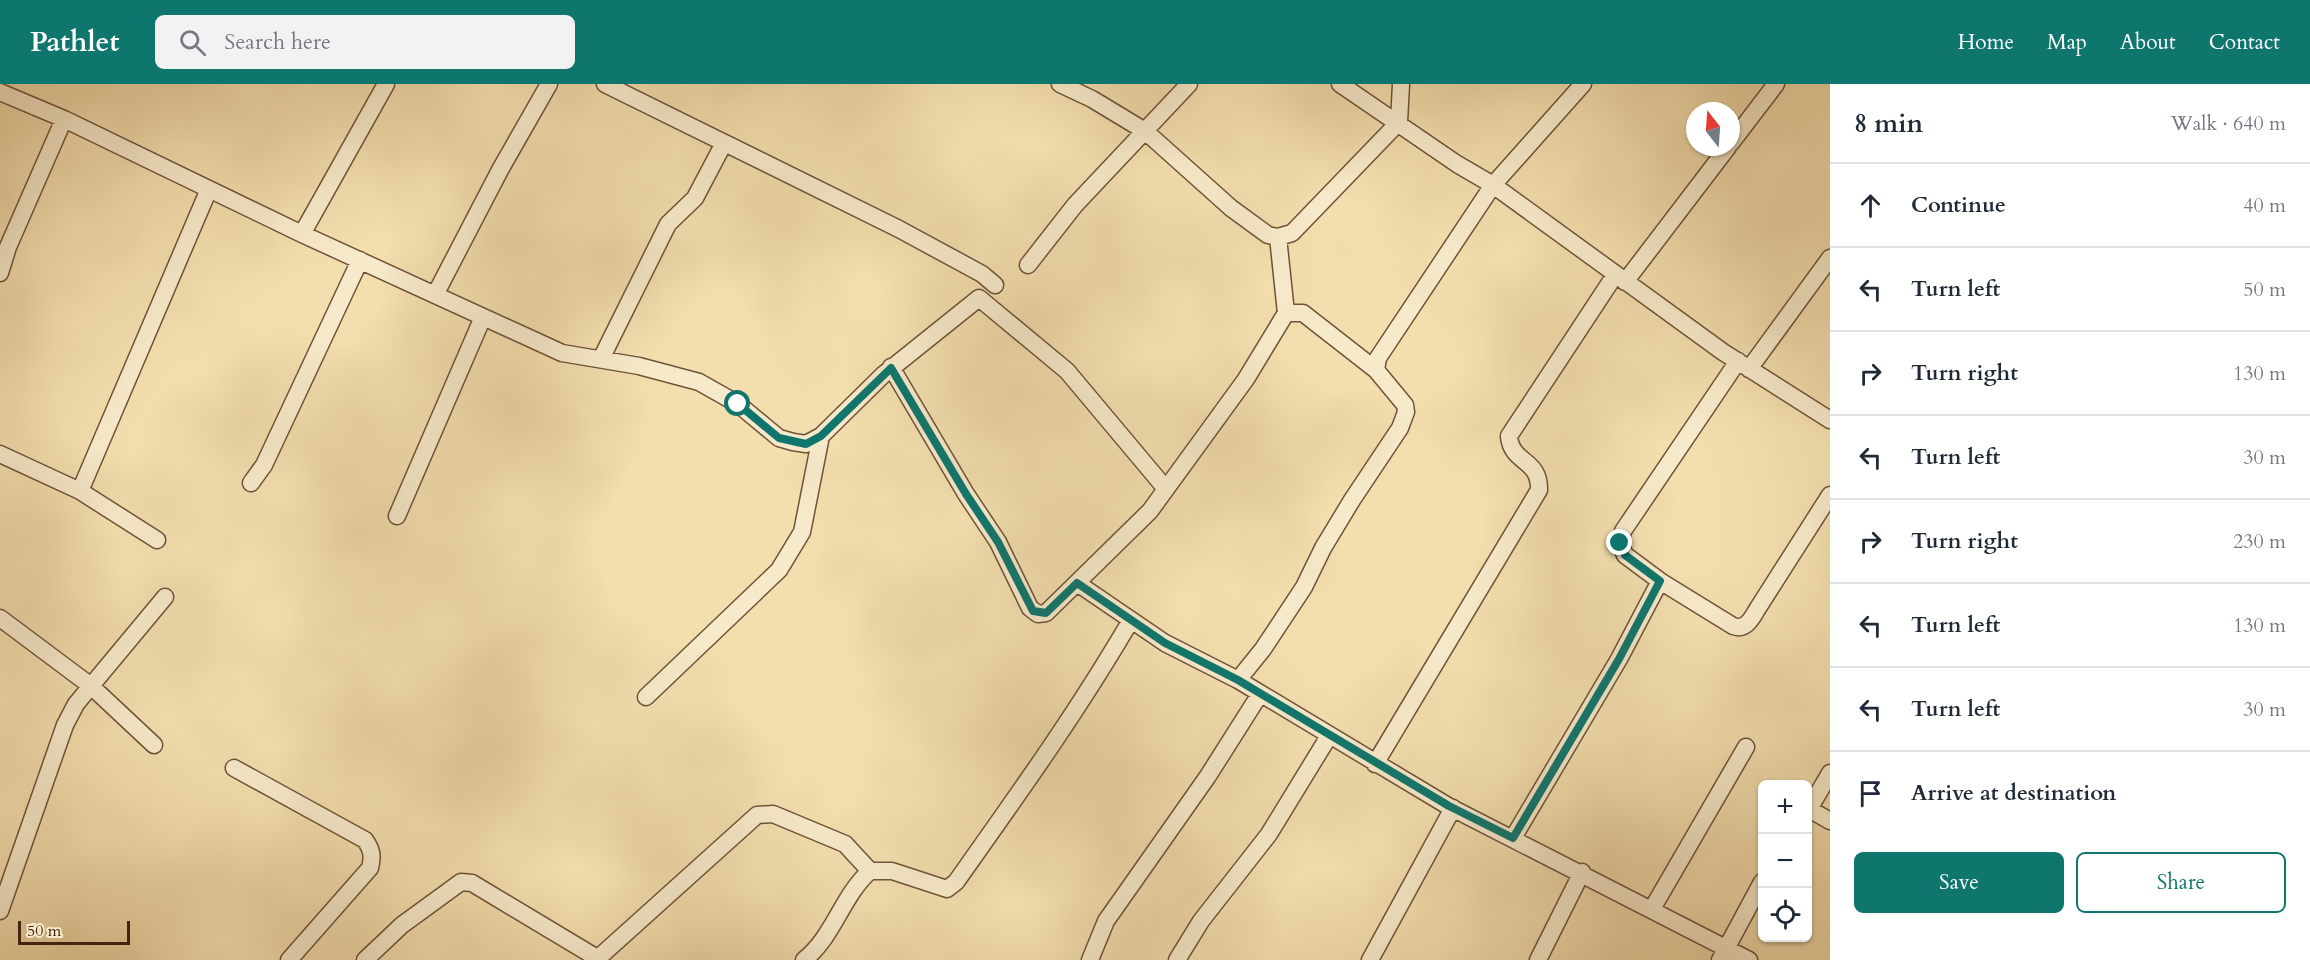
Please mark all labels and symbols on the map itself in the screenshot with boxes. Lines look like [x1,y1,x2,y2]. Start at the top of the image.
north arrow [1686,102,1740,156]
route start [724,390,750,416]
route end [1606,529,1632,555]
scale bar [18,918,130,946]

